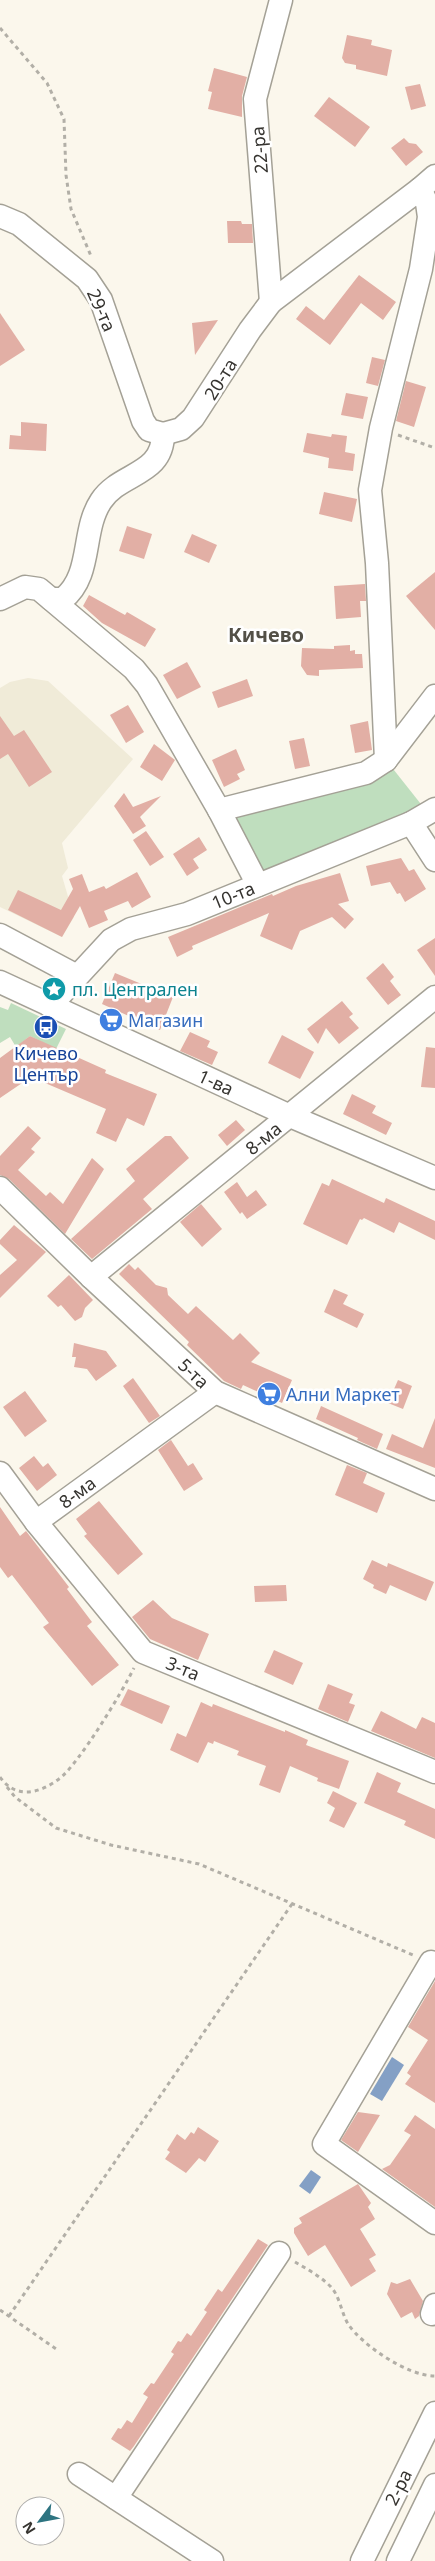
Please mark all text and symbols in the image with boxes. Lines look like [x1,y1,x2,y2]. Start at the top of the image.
street label: 22-ра [245,125,273,175]
street label: 29-та [82,285,122,335]
street label: 20-та [198,354,242,404]
district label: Кичево [228,621,304,648]
street label: 10-та [208,876,258,914]
place icon: пл. Централен [41,976,67,1002]
place label: пл. Централен [72,977,198,1001]
supermarket icon: Магазин [98,1007,124,1033]
place label: Магазин [128,1008,203,1032]
bus stop icon: Кичево Център [33,1014,59,1040]
place label: Кичево Център [14,1041,78,1086]
street label: 1-ва [194,1063,238,1101]
street label: 8-ма [240,1116,286,1160]
street label: 5-та [173,1353,215,1393]
supermarket icon: Ални Маркет [256,1381,282,1407]
place label: Ални Маркет [286,1382,400,1406]
street label: 8-ма [54,1471,100,1513]
street label: 3-та [163,1650,203,1686]
street label: 2-ра [379,2465,417,2509]
north arrow [15,2496,65,2546]
text: N [17,2518,40,2538]

